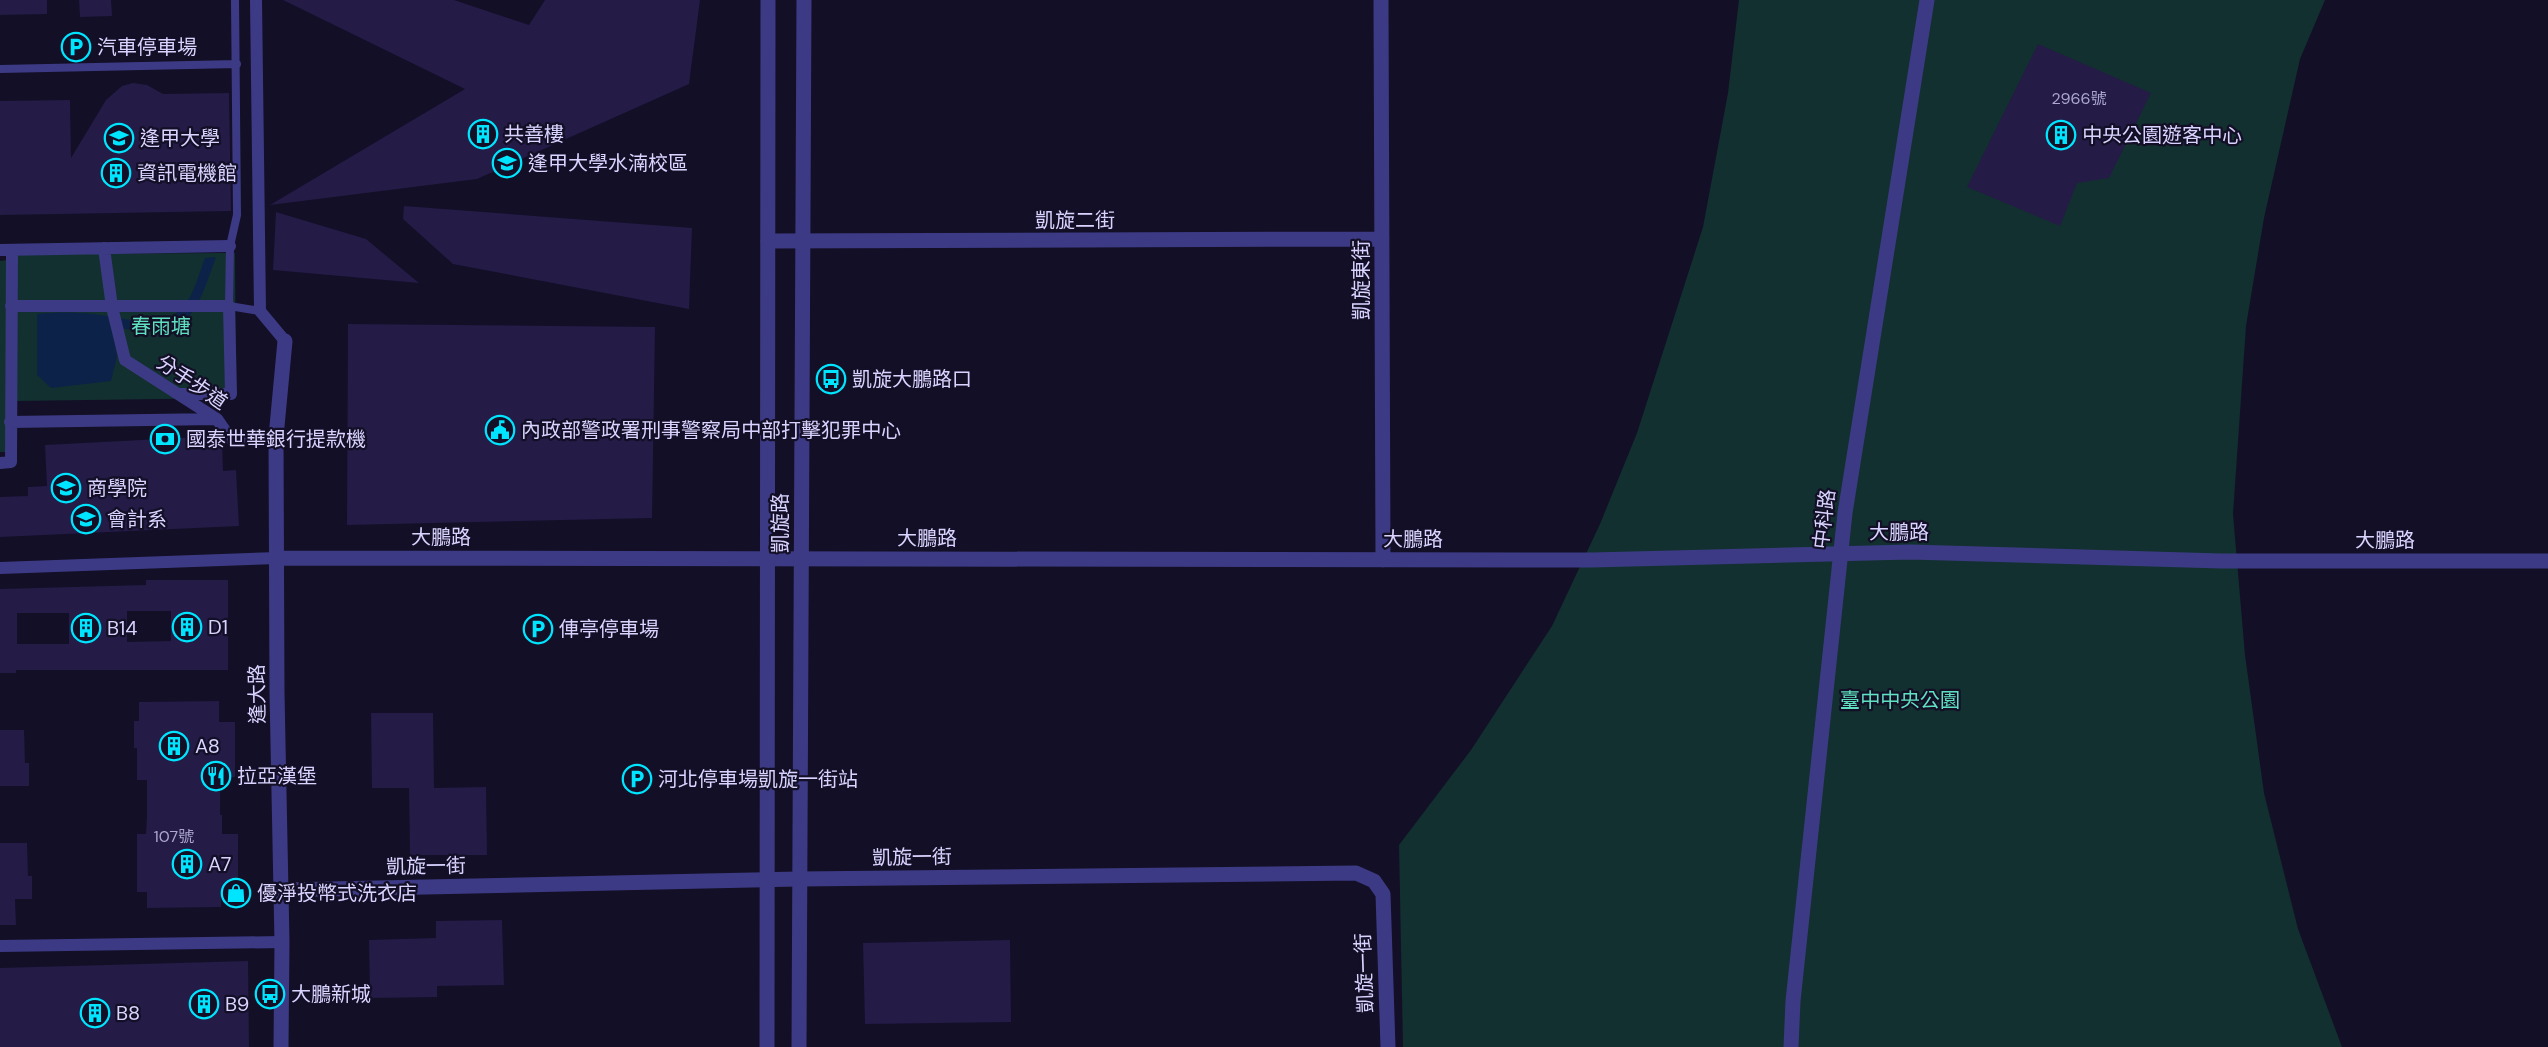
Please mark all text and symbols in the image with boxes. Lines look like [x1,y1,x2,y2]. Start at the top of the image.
parking icon: 汽車停車場 [60,31,92,63]
place label: 汽車停車場 [97,34,197,60]
house number: 2966號 [2051,88,2107,109]
building icon: 共善樓 [467,118,499,150]
building icon: 中央公園遊客中心 [2045,119,2077,151]
place label: 共善樓 [504,121,564,147]
school or university icon: 逢甲大學 [103,122,135,154]
place label: 中央公園遊客中心 [2082,122,2242,148]
place label: 逢甲大學 [140,125,220,151]
school or university icon: 逢甲大學水湳校區 [491,147,523,179]
place label: 逢甲大學水湳校區 [528,150,688,176]
building icon: 資訊電機館 [100,157,132,189]
place label: 資訊電機館 [137,160,237,186]
street label: 凱旋二街 [1035,207,1115,233]
street label: 凱旋東街 [1348,240,1374,320]
park label: 春雨塘 [131,313,191,339]
street label: 分手步道 [152,349,232,415]
bus stop icon: 凱旋大鵬路口 [815,363,847,395]
place label: 凱旋大鵬路口 [852,366,972,392]
public building icon: 內政部警政署刑事警察局中部打擊犯罪中心 [484,414,516,446]
place label: 內政部警政署刑事警察局中部打擊犯罪中心 [521,417,901,443]
bank icon: 國泰世華銀行提款機 [149,423,181,455]
place label: 國泰世華銀行提款機 [186,426,366,452]
school or university icon: 商學院 [50,472,82,504]
place label: 商學院 [87,475,147,501]
street label: 中科路 [1807,488,1841,550]
street label: 凱旋路 [767,493,793,553]
school or university icon: 會計系 [70,503,102,535]
place label: 會計系 [107,506,167,532]
street label: 大鵬路 [1869,519,1929,545]
street label: 大鵬路 [411,524,471,550]
street label: 大鵬路 [897,525,957,551]
street label: 大鵬路 [1383,526,1443,552]
street label: 大鵬路 [2355,527,2415,553]
building icon: D1 [171,611,203,643]
building icon: B14 [70,612,102,644]
parking icon: 俥亭停車場 [522,613,554,645]
place label: D1 [208,614,228,640]
place label: B14 [107,615,137,641]
place label: 俥亭停車場 [559,616,659,642]
street label: 逢大路 [243,664,271,724]
park label: 臺中中央公園 [1840,687,1960,713]
building icon: A8 [158,730,190,762]
place label: A8 [195,733,220,759]
restaurant icon: 拉亞漢堡 [200,760,232,792]
place label: 拉亞漢堡 [237,763,317,789]
parking icon: 河北停車場凱旋一街站 [621,763,653,795]
place label: 河北停車場凱旋一街站 [658,766,858,792]
house number: 107號 [154,826,194,847]
street label: 凱旋一街 [872,843,952,871]
building icon: A7 [171,848,203,880]
place label: A7 [208,851,231,877]
street label: 凱旋一街 [386,852,466,880]
shop icon: 優淨投幣式洗衣店 [220,877,252,909]
place label: 優淨投幣式洗衣店 [257,880,417,906]
street label: 凱旋一街 [1350,933,1378,1013]
bus stop icon: 大鵬新城 [254,978,286,1010]
place label: 大鵬新城 [291,981,371,1007]
building icon: B9 [188,988,220,1020]
place label: B9 [225,991,249,1017]
building icon: B8 [79,997,111,1029]
place label: B8 [116,1000,140,1026]

